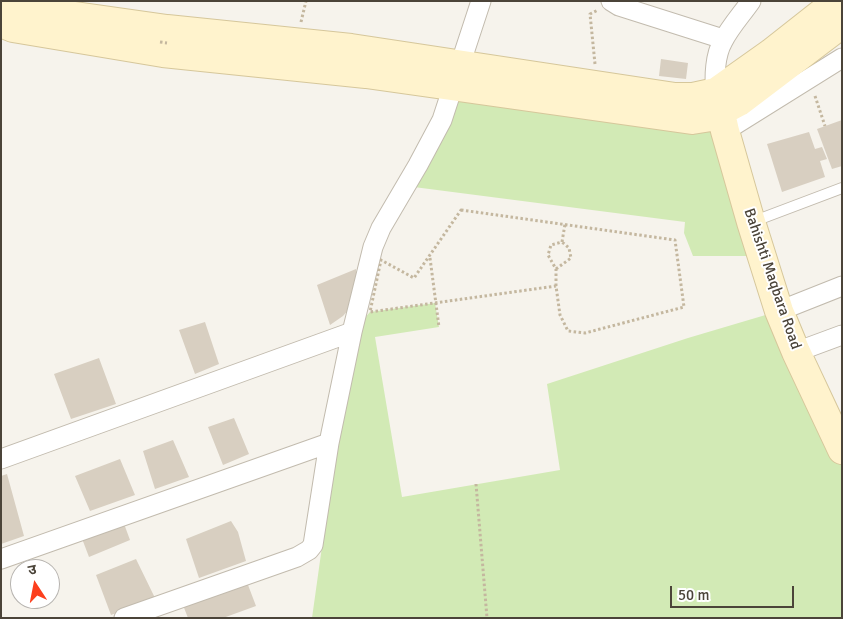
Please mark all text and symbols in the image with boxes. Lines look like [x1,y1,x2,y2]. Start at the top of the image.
street label: Bahishti Maqbara Road [739,206,805,352]
north arrow [10,559,60,609]
text: उ [27,561,38,579]
scale bar [673,576,797,608]
text: 50 m [678,586,709,604]

